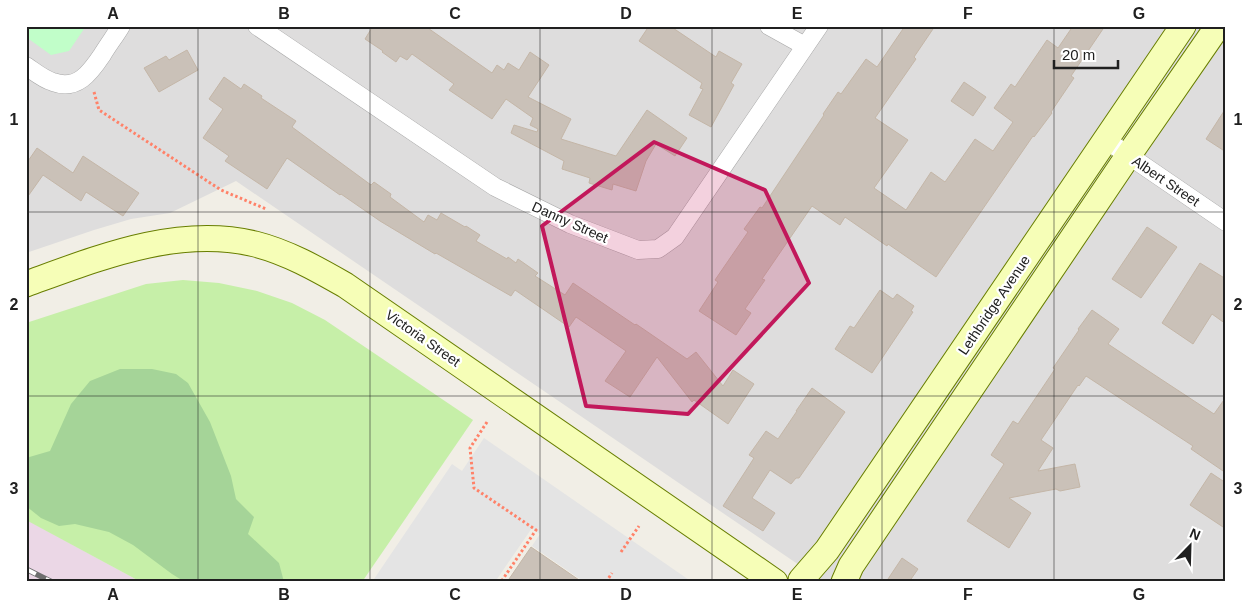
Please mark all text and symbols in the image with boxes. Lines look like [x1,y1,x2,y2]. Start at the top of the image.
text: A [107,5,119,22]
text: B [278,5,290,22]
text: C [449,5,461,22]
text: D [620,5,632,22]
text: E [792,5,803,22]
text: F [963,5,973,22]
text: G [1133,5,1145,22]
scale bar [1054,38,1118,70]
text: 20 m [1062,46,1095,63]
text: 1 [10,111,19,128]
text: 1 [1234,111,1243,128]
street label: Albert Street [1129,153,1203,209]
street label: Danny Street [529,198,611,246]
street label: Lethbridge Avenue [955,252,1033,358]
text: 2 [10,296,19,313]
text: 2 [1234,296,1243,313]
street label: Victoria Street [383,306,464,370]
text: 3 [10,480,19,497]
text: 3 [1234,480,1243,497]
north arrow [1164,520,1214,570]
text: N [1187,525,1203,543]
text: A [107,586,119,603]
text: B [278,586,290,603]
text: C [449,586,461,603]
text: D [620,586,632,603]
text: E [792,586,803,603]
text: F [963,586,973,603]
text: G [1133,586,1145,603]

